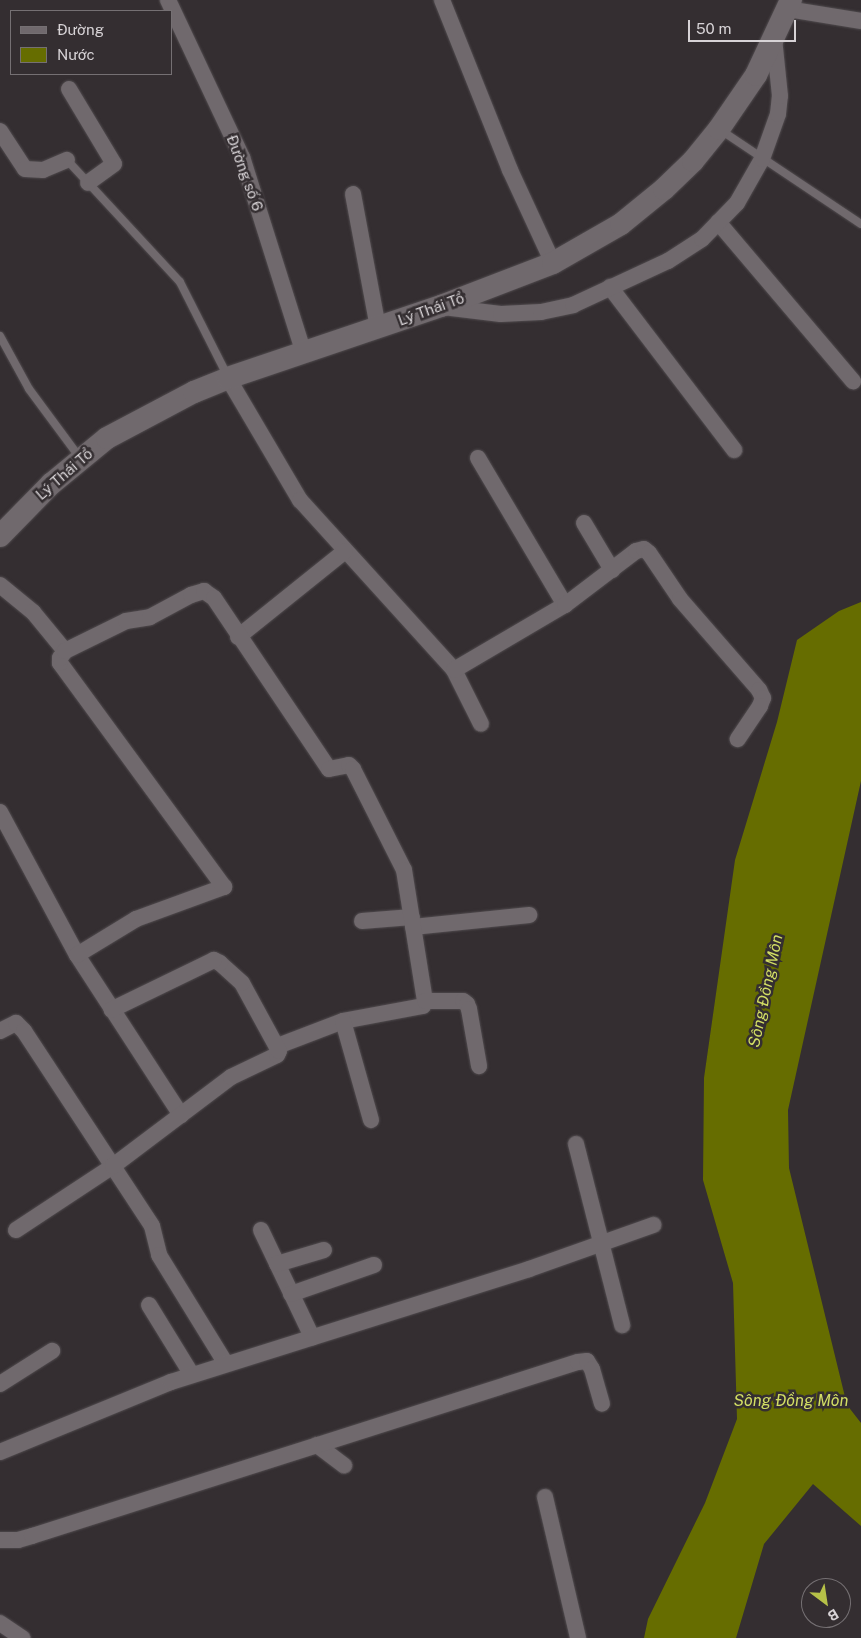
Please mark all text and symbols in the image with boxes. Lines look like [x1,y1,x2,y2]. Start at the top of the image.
legend [10,10,172,75]
scale bar [691,10,798,42]
text: 50 m [696,20,731,37]
text: Đường [57,21,104,38]
text: Nước [57,46,95,63]
street label: Đường số 6 [223,132,267,214]
street label: Lý Thái Tổ [395,289,467,329]
street label: Lý Thái Tổ [32,444,96,504]
water label: Sông Đồng Môn [745,933,787,1049]
water label: Sông Đồng Môn [734,1391,848,1411]
north arrow [801,1578,851,1628]
text: B [825,1606,841,1624]

